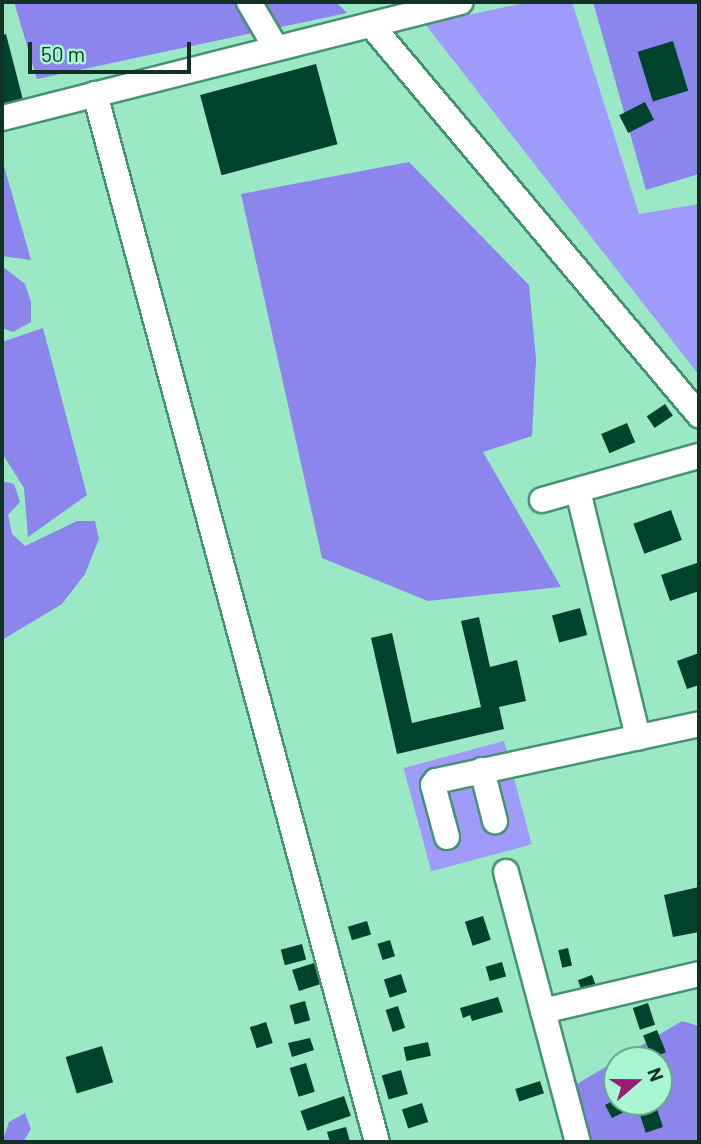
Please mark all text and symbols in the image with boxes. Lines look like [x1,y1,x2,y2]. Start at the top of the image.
scale bar [32,28,194,72]
text: 50 m [41,41,85,66]
north arrow [603,1046,673,1116]
text: N [643,1064,669,1084]

